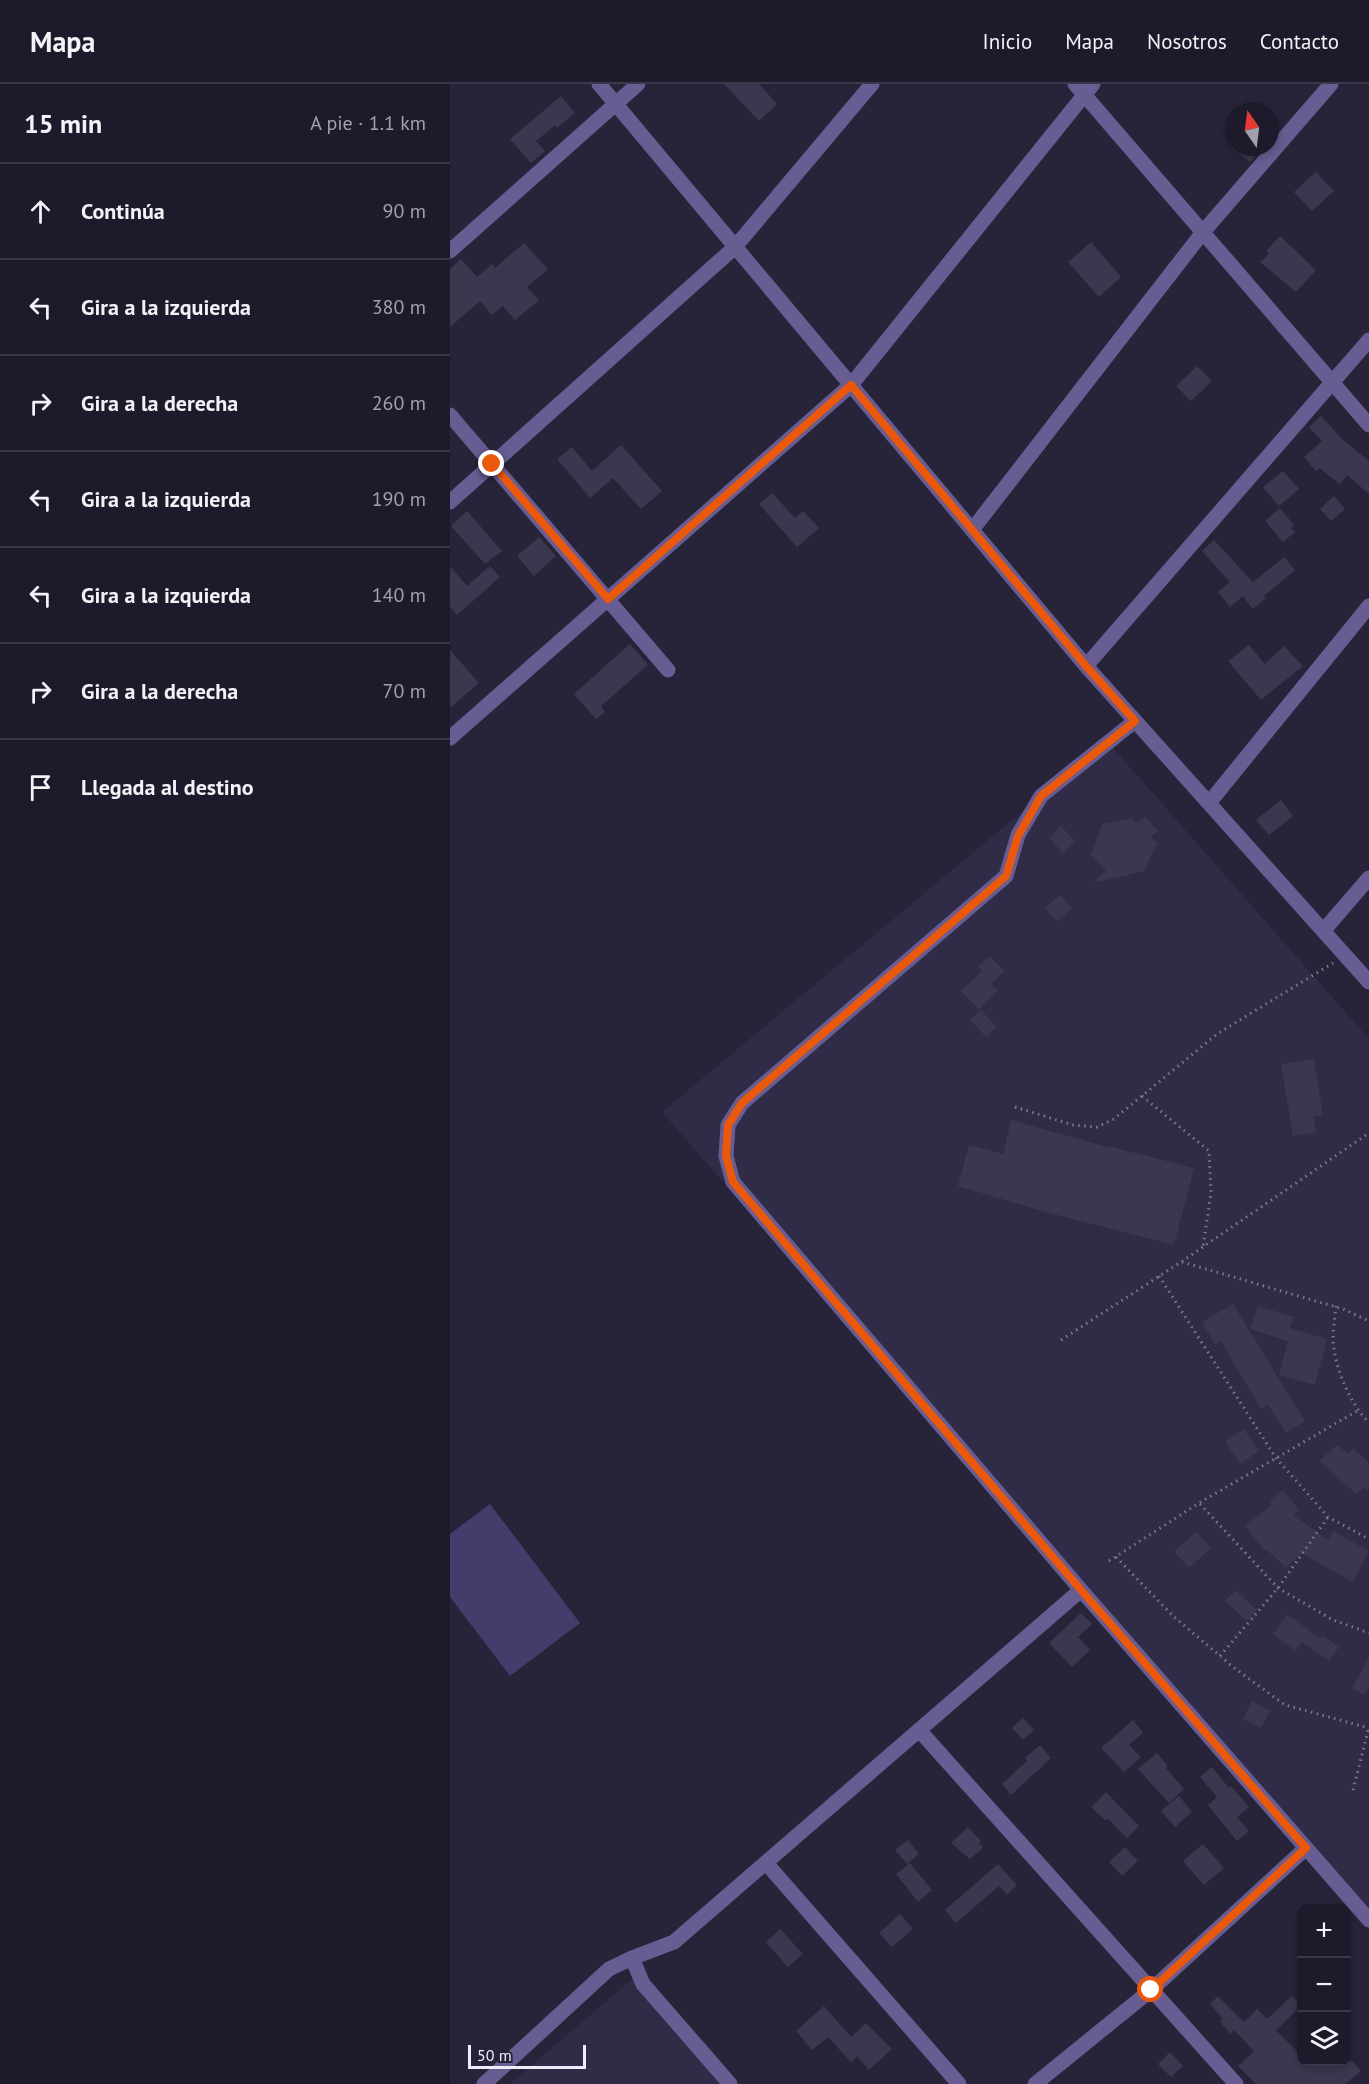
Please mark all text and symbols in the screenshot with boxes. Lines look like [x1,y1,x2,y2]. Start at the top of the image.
text: Mapa [30,23,95,60]
text: Inicio [983,28,1032,55]
text: Mapa [1065,28,1114,55]
text: Nosotros [1147,28,1227,55]
text: Contacto [1260,28,1339,55]
north arrow [1225,102,1279,156]
text: 15 min [24,107,102,140]
text: A pie · 1.1 km [310,110,426,136]
icon: ahead [24,195,57,228]
text: Continúa [81,197,165,225]
text: 90 m [383,198,426,224]
icon: left [24,291,57,324]
text: Gira a la izquierda [81,293,251,321]
text: 380 m [372,294,426,320]
icon: right [24,387,57,420]
text: Gira a la derecha [81,389,238,417]
text: 260 m [372,390,426,416]
route end [478,450,504,476]
icon: left [24,483,57,516]
text: Gira a la izquierda [81,485,251,513]
text: 190 m [372,486,426,512]
icon: left [24,579,57,612]
text: Gira a la izquierda [81,581,251,609]
text: 140 m [372,582,426,608]
icon: right [24,675,57,708]
text: Gira a la derecha [81,677,238,705]
text: 70 m [383,678,426,704]
icon: arrive [24,771,57,804]
text: Llegada al destino [81,773,254,801]
map controls [1297,1904,1351,2066]
button: + [1297,1904,1351,1958]
button: − [1297,1958,1351,2012]
route start [1137,1976,1163,2002]
button: layers [1297,2012,1351,2066]
scale bar [468,2042,586,2070]
text: 50 m [477,2045,512,2065]

